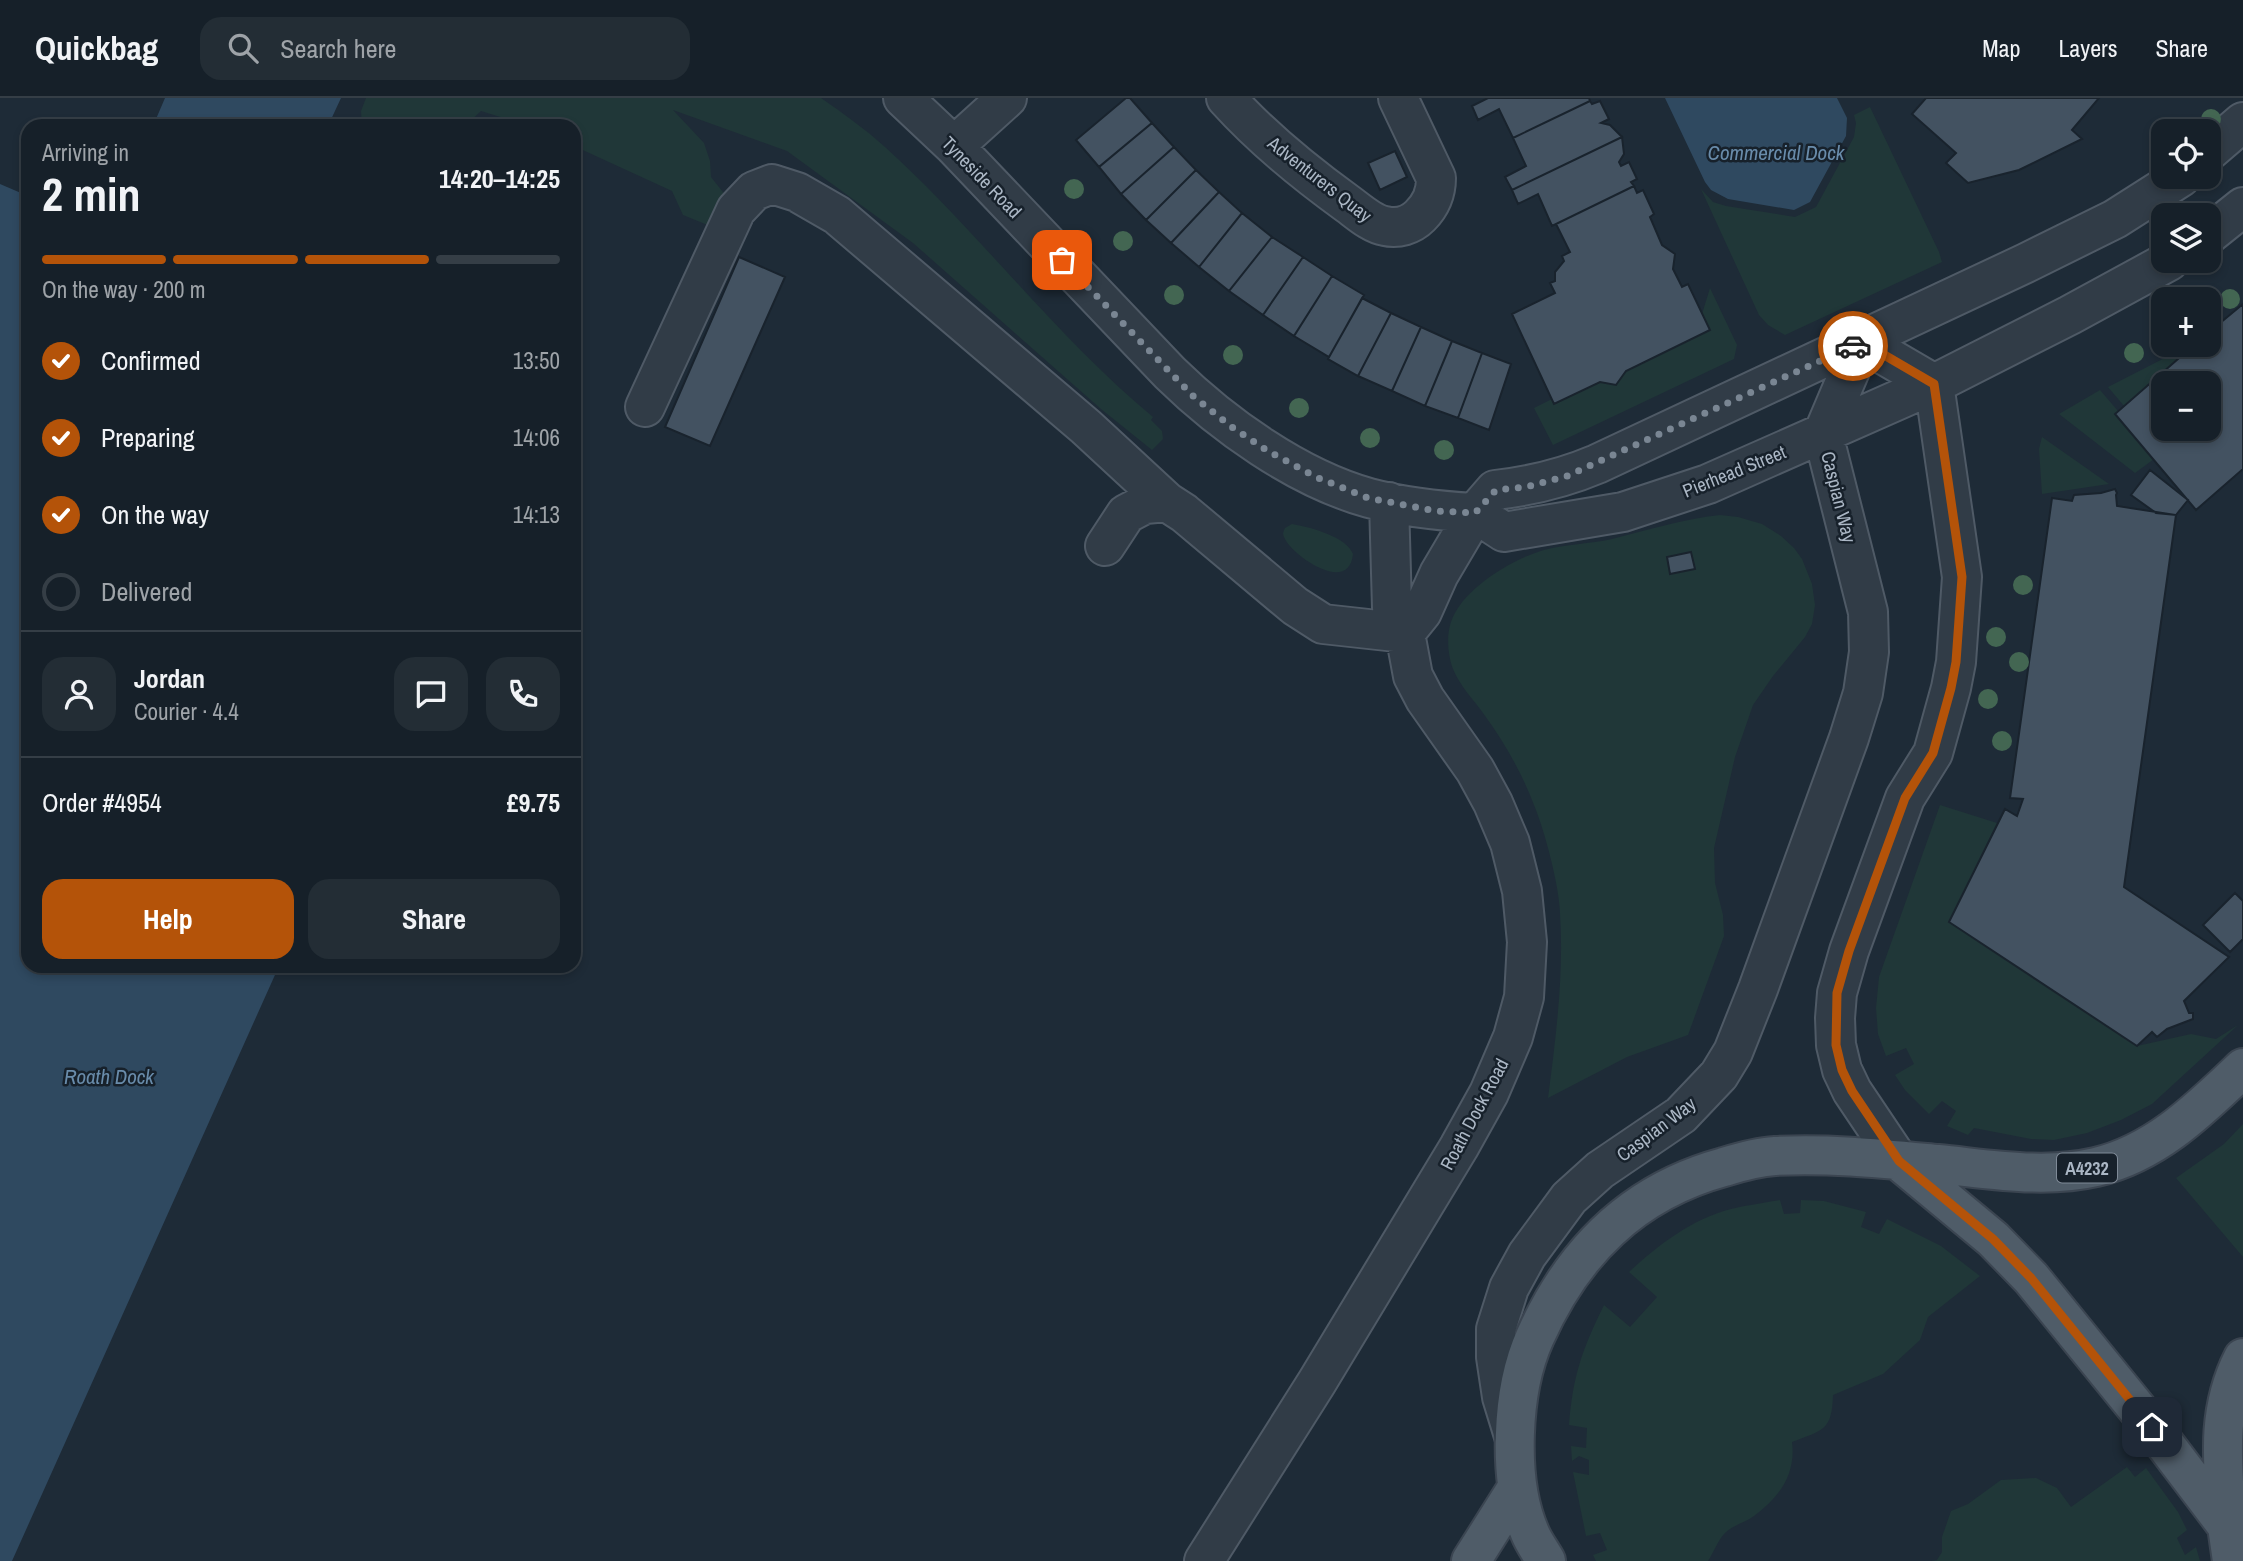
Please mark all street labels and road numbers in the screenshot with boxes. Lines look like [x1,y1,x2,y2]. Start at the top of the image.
street label: Adventurers Quay [1262,129,1378,228]
street label: Tyneside Road [936,130,1028,224]
street label: Pierhead Street [1679,438,1790,503]
street label: Caspian Way [1815,449,1863,545]
street label: Roath Dock Road [1434,1054,1514,1174]
street label: Caspian Way [1611,1091,1701,1167]
road number: A4232 [2057,1154,2117,1182]

